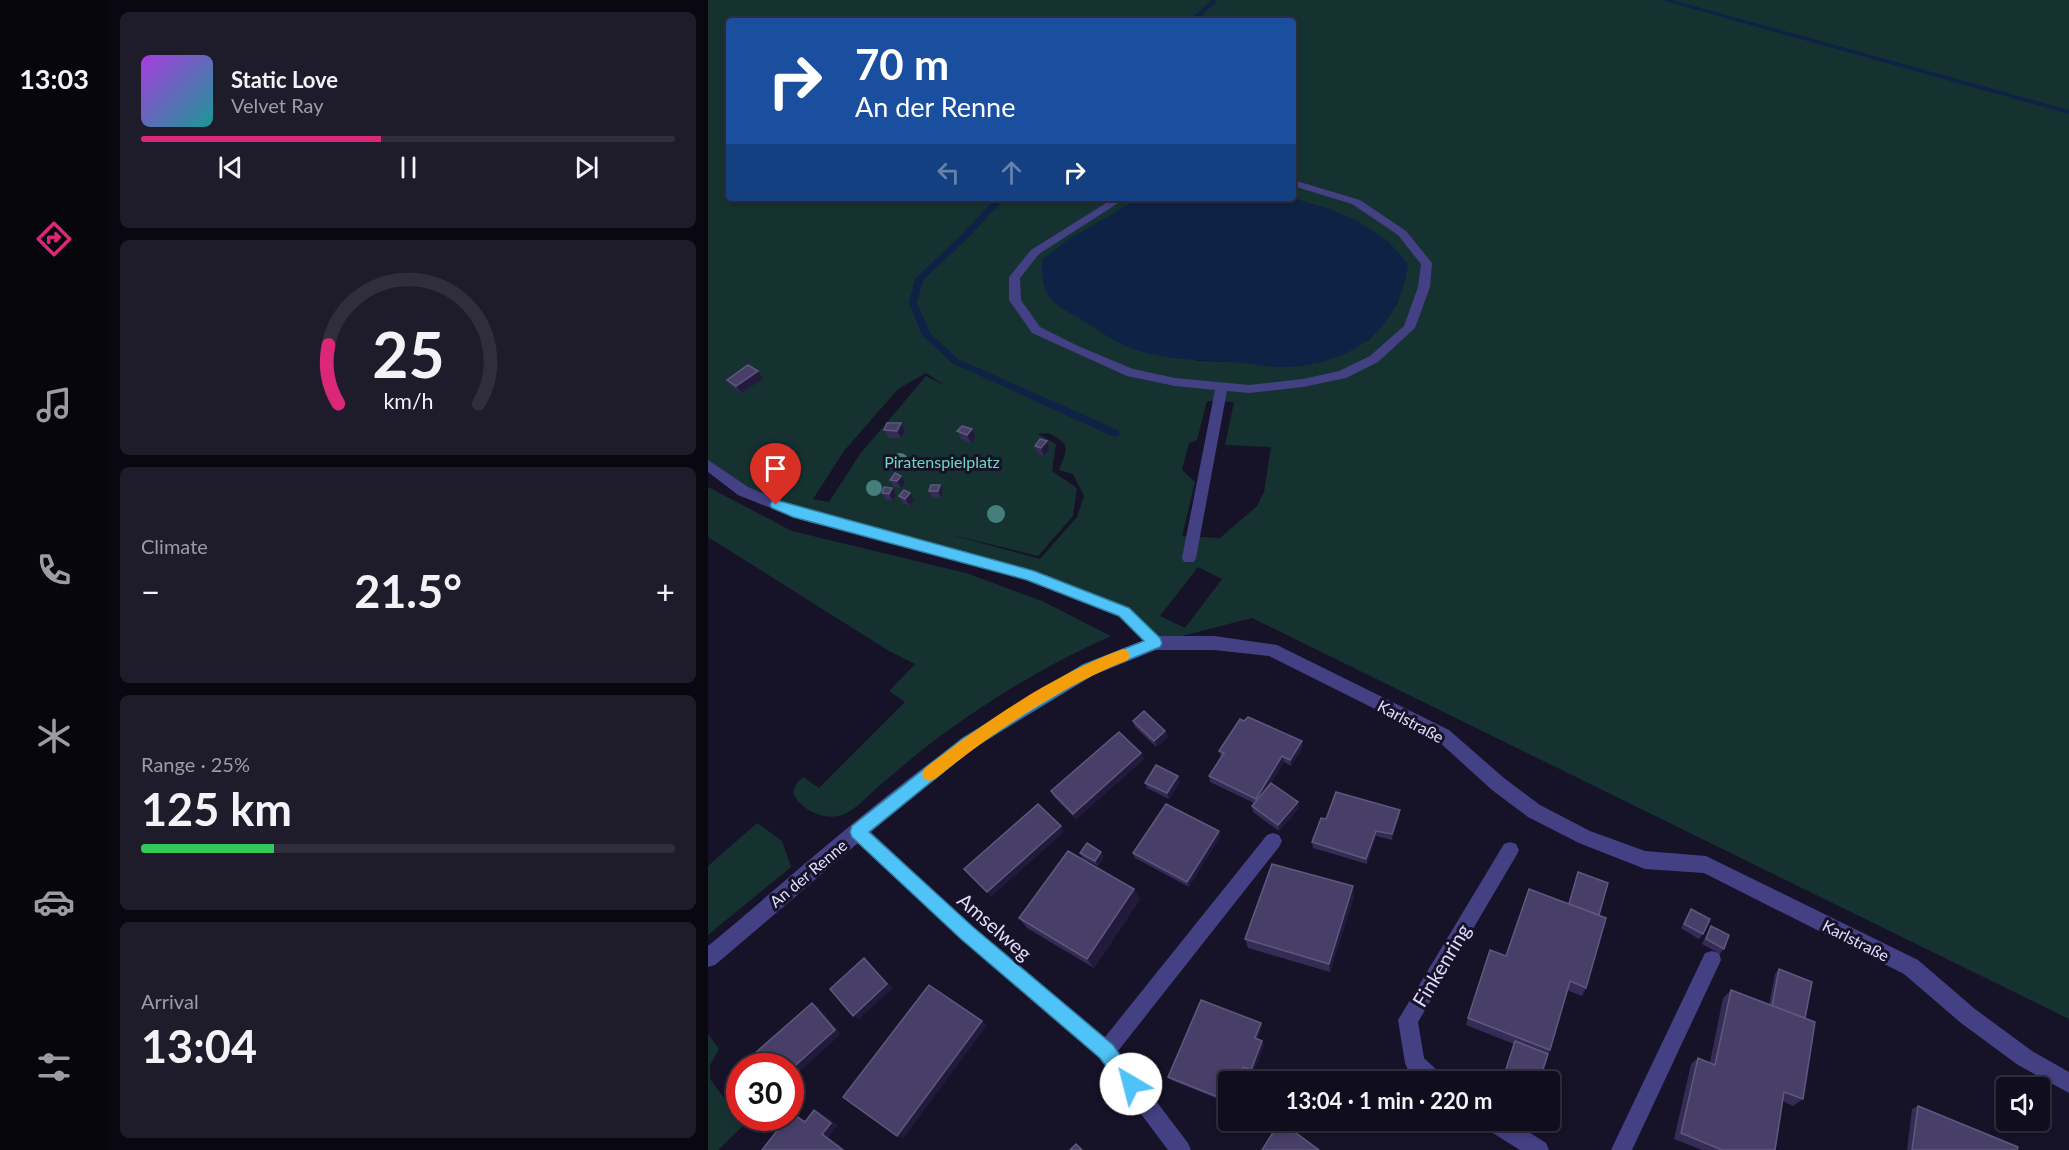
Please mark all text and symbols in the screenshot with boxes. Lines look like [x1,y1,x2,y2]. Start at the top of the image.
text: 70 m [855,39,949,89]
icon: right [756,42,834,120]
text: 13:03 [19,62,89,95]
text: Static Love [231,66,338,93]
text: An der Renne [855,90,1015,123]
text: Velvet Ray [231,93,324,117]
icon: previous [214,151,247,184]
icon: pause [392,151,425,184]
icon: next [570,151,603,184]
icon: left [932,156,965,189]
icon: ahead [995,156,1028,189]
icon: right [1058,156,1091,189]
icon: directions [33,218,75,260]
text: 25 [372,317,444,392]
icon: music [33,384,75,426]
text: km/h [383,389,433,415]
pin [750,443,801,505]
icon: arrive [759,452,792,485]
park label: Piratenspielplatz [884,452,1000,471]
text: Climate [141,534,208,558]
icon: phone [33,549,75,591]
text: 21.5° [354,564,462,618]
text: − [141,571,160,611]
text: + [656,571,675,611]
street label: Karlstraße [1375,696,1447,746]
icon: climate [33,715,75,757]
text: Range · 25% [141,752,250,776]
text: 125 km [141,782,292,836]
street label: An der Renne [765,835,851,911]
icon: car [33,881,75,923]
street label: Amselweg [953,887,1037,965]
street label: Karlstraße [1820,915,1892,965]
street label: Finkenring [1407,919,1475,1011]
text: Arrival [141,989,199,1013]
text: 13:04 [141,1019,257,1073]
icon: filters [33,1046,75,1088]
position arrow [1099,1052,1163,1116]
speed limit sign: 30 [726,1053,804,1131]
map controls [1996,1077,2050,1131]
button: sound [1996,1077,2050,1131]
text: 13:04 · 1 min · 220 m [1286,1087,1492,1114]

